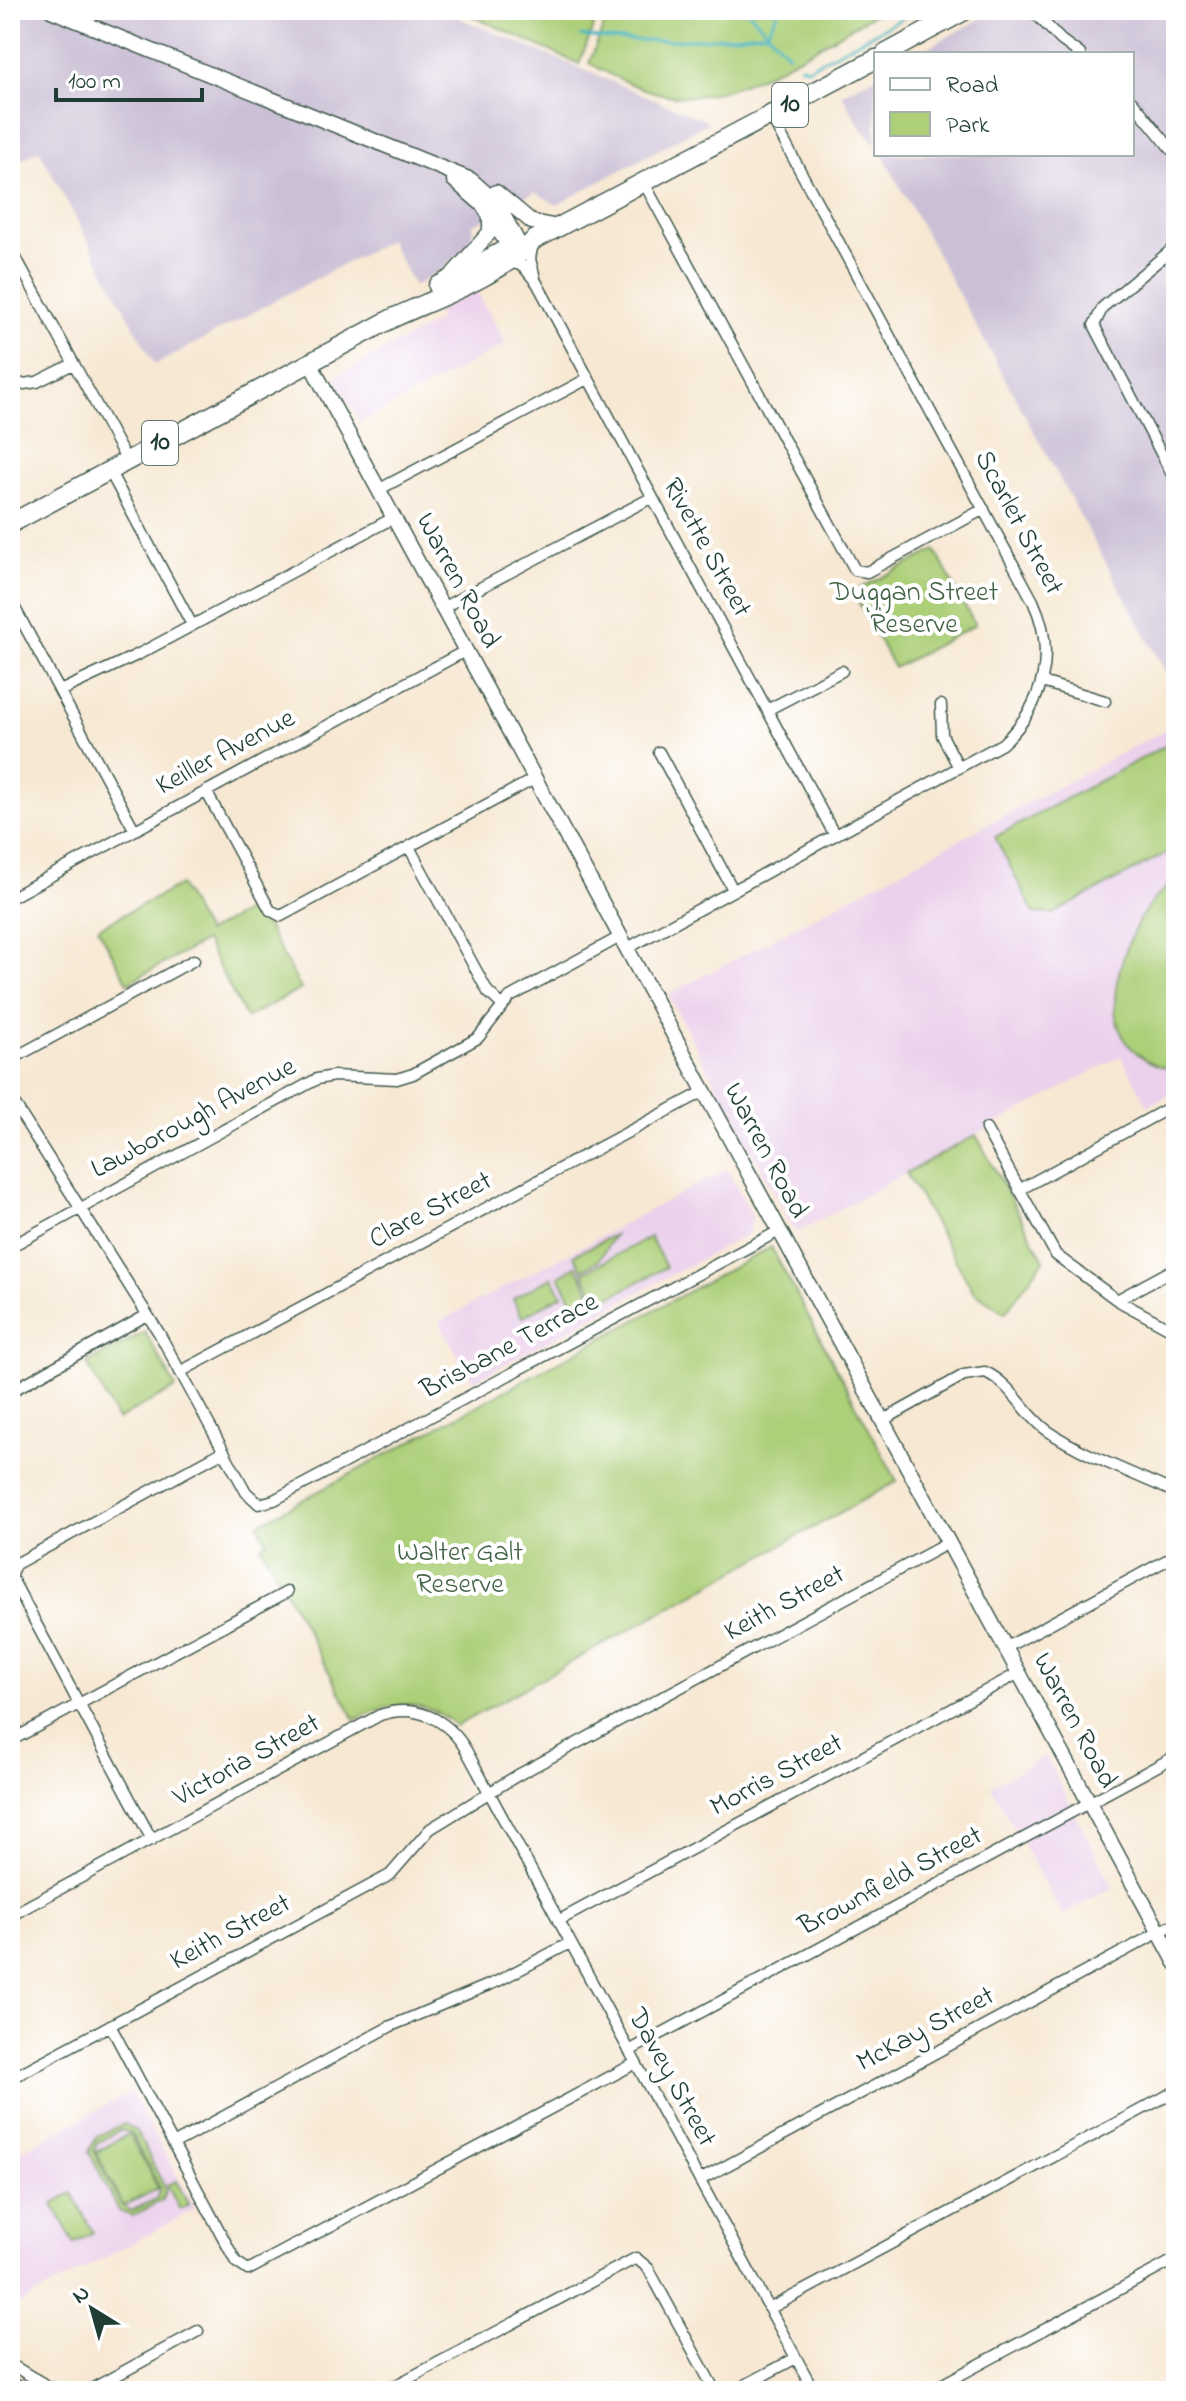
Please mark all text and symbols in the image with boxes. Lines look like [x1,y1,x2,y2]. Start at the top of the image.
scale bar [56,52,202,102]
legend [874,52,1134,156]
text: 100 m [68,65,121,100]
text: Road [946,69,999,104]
road number: 10 [772,83,808,127]
text: Park [946,109,990,144]
road number: 10 [142,421,178,465]
street label: Scarlet Street [963,443,1073,603]
street label: Rivette Street [651,471,761,625]
street label: Warren Road [404,506,510,656]
park label: Duggan Street Reserve [829,573,998,646]
street label: Keiller Avenue [149,699,303,807]
street label: Lawborough Avenue [84,1047,304,1190]
street label: Warren Road [712,1076,818,1226]
street label: Clare Street [362,1161,500,1261]
street label: Brisbane Terrace [413,1283,607,1412]
park label: Walter Galt Reserve [397,1533,523,1606]
street label: Keith Street [717,1555,853,1653]
street label: Warren Road [1021,1646,1127,1796]
street label: Victoria Street [165,1704,328,1819]
street label: Morris Street [703,1724,851,1828]
street label: Brownfield Street [791,1816,990,1948]
street label: Keith Street [163,1884,299,1982]
street label: McKay Street [850,1976,1002,2084]
street label: Davey Street [615,2000,726,2155]
north arrow [52,2269,132,2349]
text: N [66,2278,97,2313]

